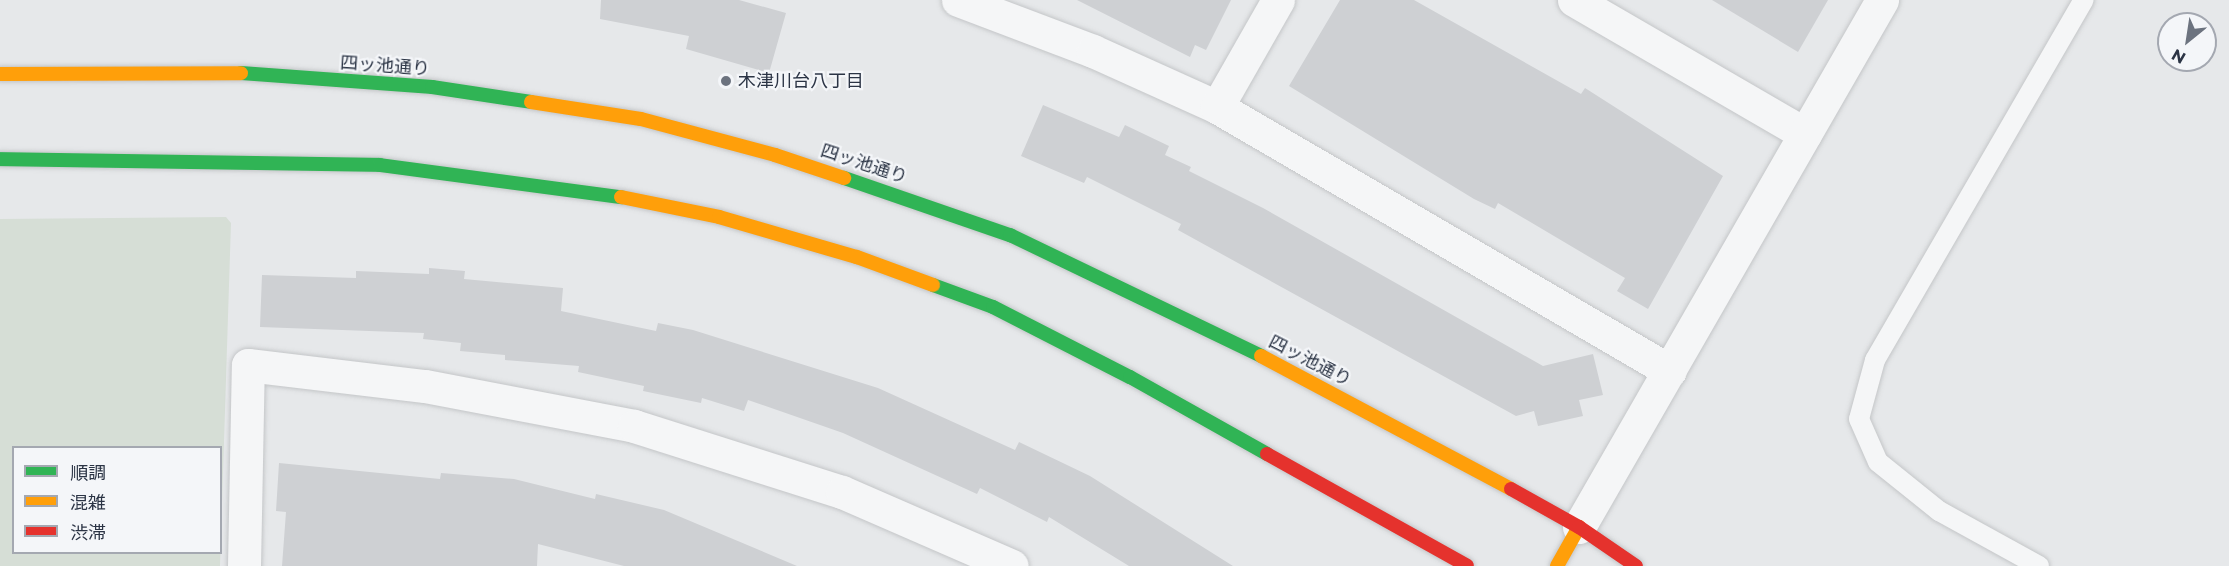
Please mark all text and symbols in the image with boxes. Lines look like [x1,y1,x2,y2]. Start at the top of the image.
north arrow [2157,12,2217,72]
text: N [2168,45,2189,68]
street label: 四ッ池通り [339,52,431,80]
place label: 木津川台八丁目 [738,70,864,92]
marker: 木津川台八丁目 [719,74,733,88]
street label: 四ッ池通り [818,140,910,188]
street label: 四ッ池通り [1265,331,1355,391]
legend [12,446,222,554]
text: 順調 [70,462,106,484]
text: 混雑 [70,492,106,514]
text: 渋滞 [70,522,106,544]

